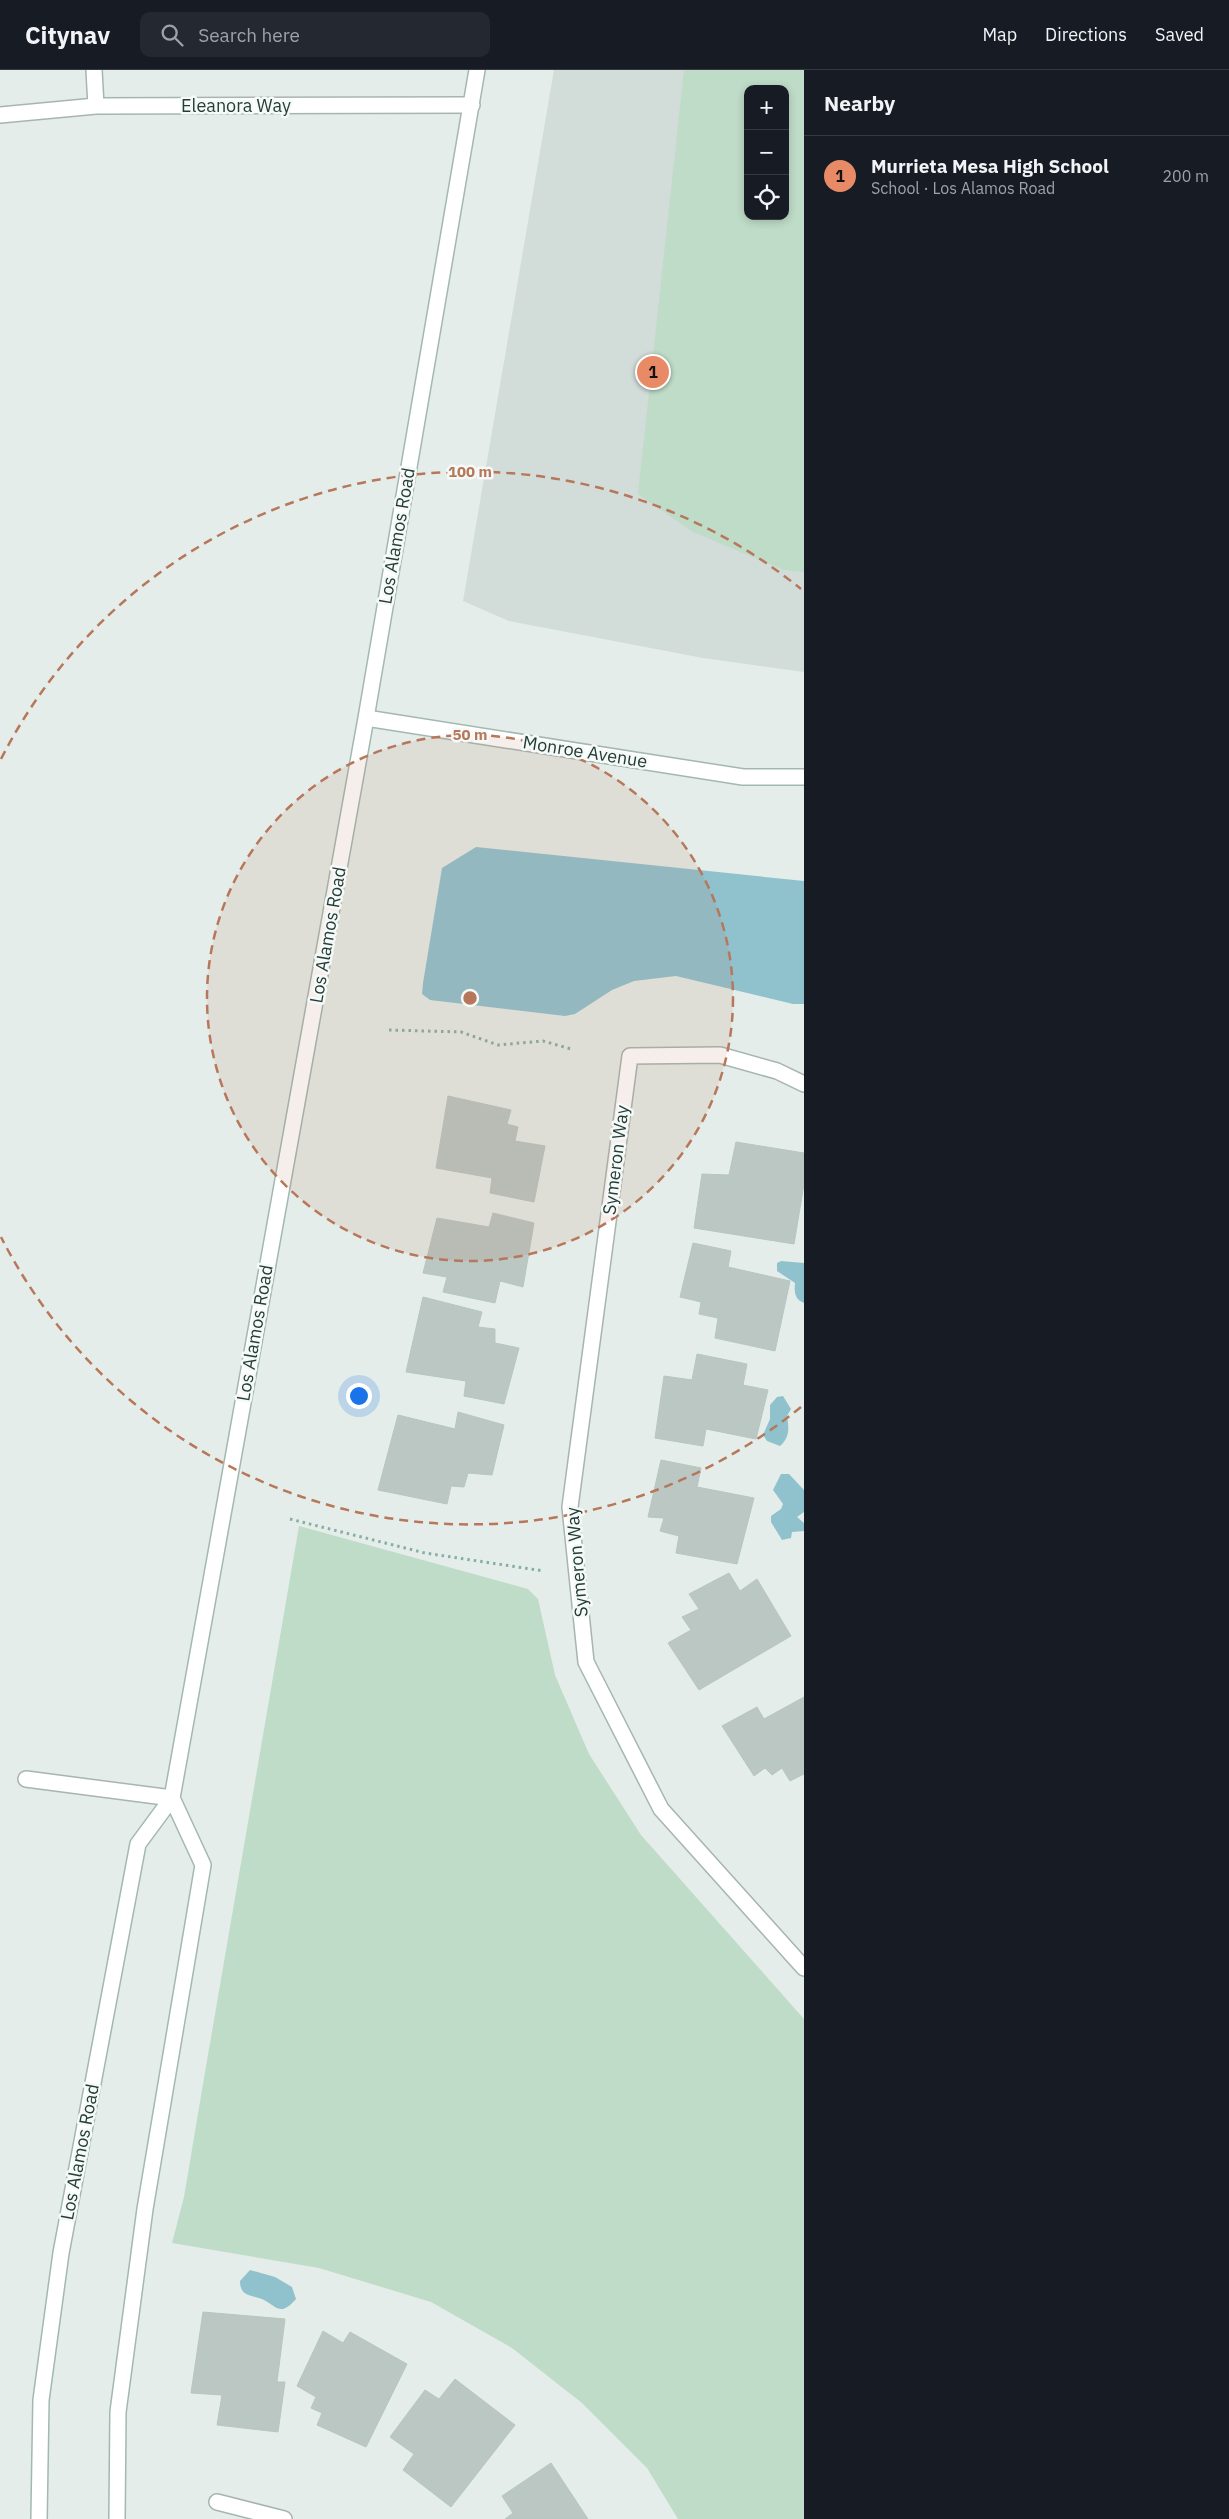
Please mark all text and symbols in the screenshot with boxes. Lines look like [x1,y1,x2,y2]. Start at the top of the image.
search box [140,12,490,57]
text: Citynav [25,19,110,51]
icon: search [158,21,186,49]
text: Search here [198,23,300,47]
text: Map [982,23,1017,46]
text: Directions [1045,23,1127,46]
text: Saved [1155,23,1204,46]
map controls [744,85,789,220]
button: + [744,85,789,130]
text: Nearby [824,89,895,117]
street label: Eleanora Way [181,94,291,117]
button: − [744,130,789,175]
text: Murrieta Mesa High School [871,154,1109,178]
text: 1 [835,166,845,186]
text: 200 m [1162,166,1209,186]
button: locate [744,175,789,220]
text: School · Los Alamos Road [871,178,1055,198]
pin: 1 [637,353,669,391]
text: 100 m [448,462,492,481]
street label: Los Alamos Road [373,466,420,606]
text: 50 m [453,725,487,744]
street label: Monroe Avenue [521,730,649,773]
street label: Los Alamos Road [304,865,351,1005]
centre of rings [461,989,479,1007]
street label: Symeron Way [597,1104,634,1216]
street label: Los Alamos Road [231,1263,278,1403]
your location [346,1383,372,1409]
street label: Symeron Way [560,1506,593,1618]
street label: Los Alamos Road [55,2082,104,2222]

